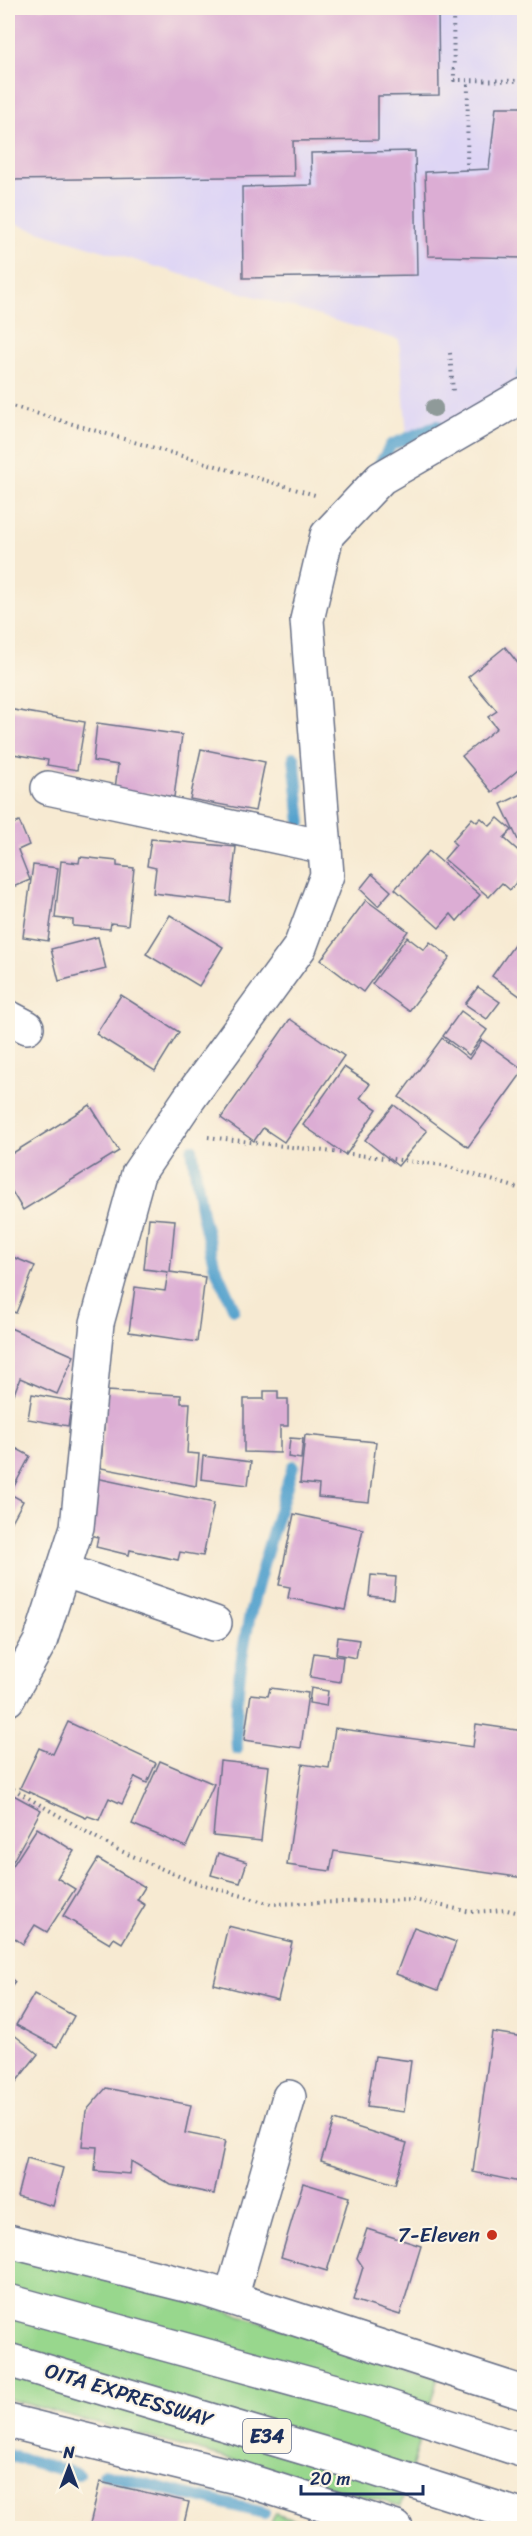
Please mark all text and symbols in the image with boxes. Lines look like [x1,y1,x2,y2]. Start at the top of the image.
place label: 7-Eleven [398,2216,480,2254]
marker: 7-Eleven [485,2228,499,2242]
street label: OITA EXPRESSWAY [40,2351,219,2439]
road number: E34 [243,2419,291,2453]
north arrow [39,2437,99,2497]
text: N [62,2438,75,2467]
scale bar [301,2458,422,2496]
text: 20 m [310,2463,350,2495]

